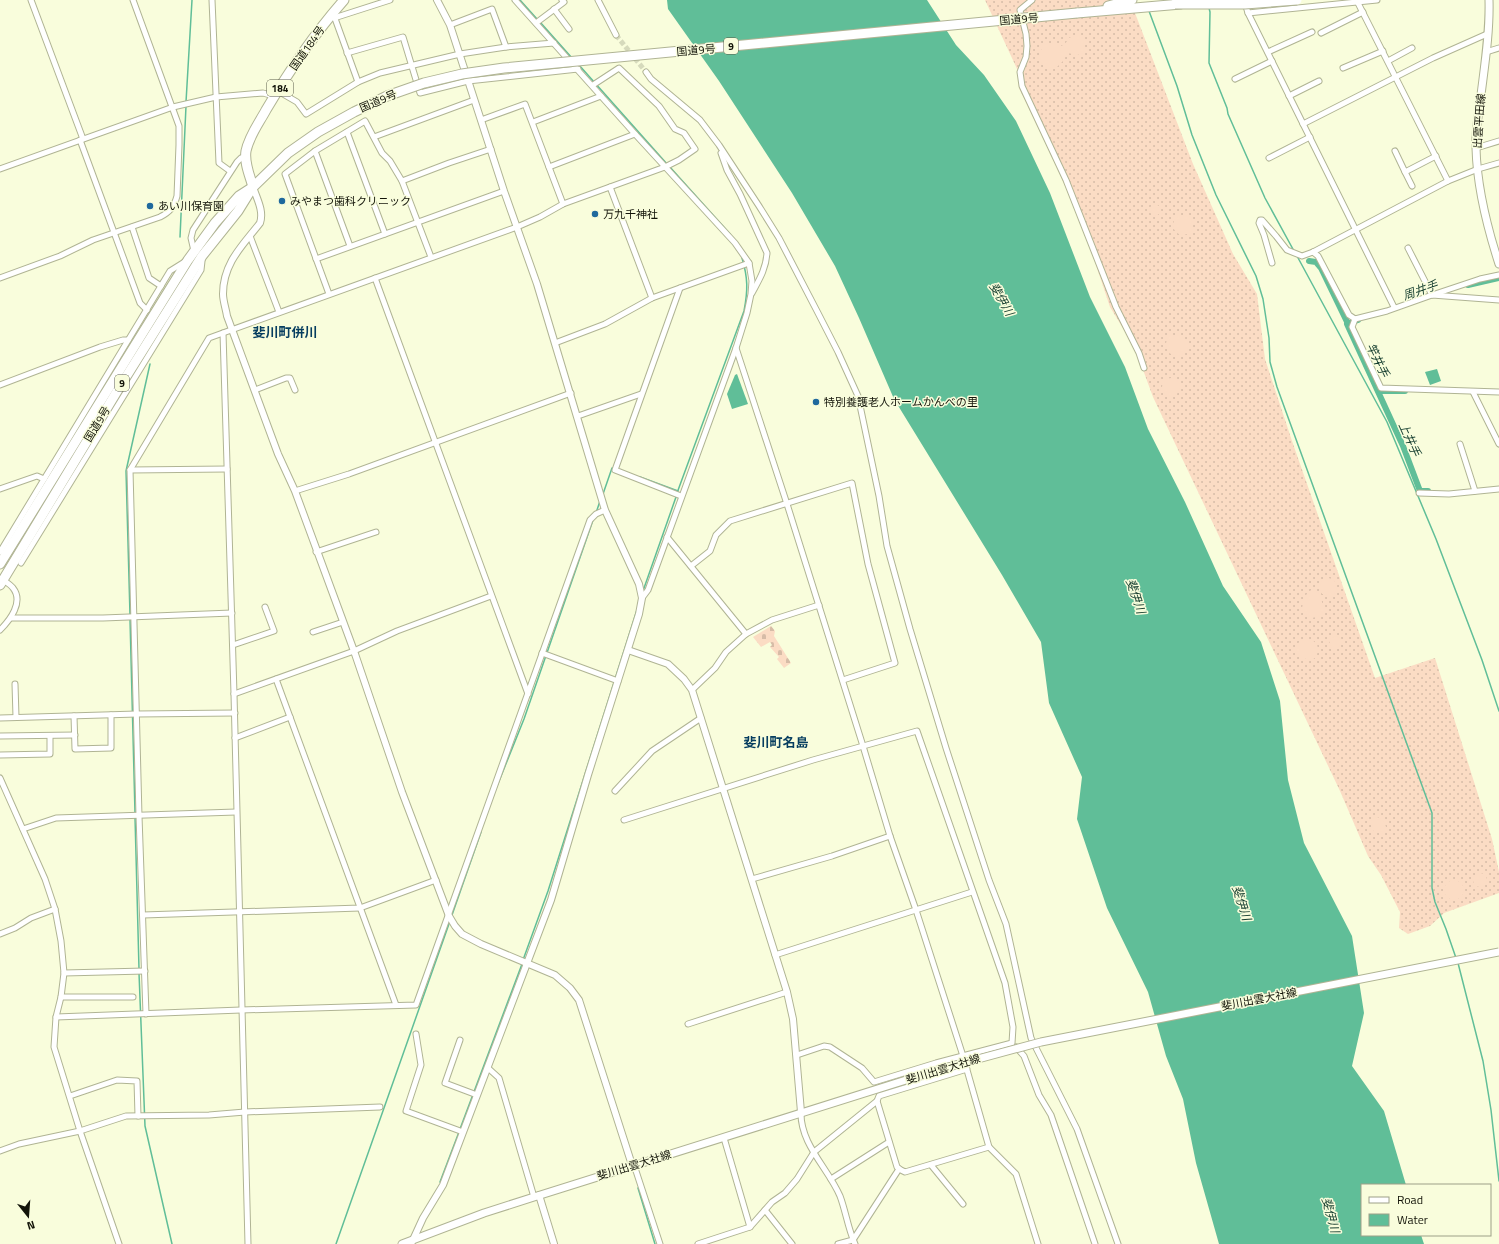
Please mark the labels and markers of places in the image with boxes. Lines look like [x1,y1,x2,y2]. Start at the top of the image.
place label: みやまつ歯科クリニック [290,193,411,209]
marker: みやまつ歯科クリニック [277,196,287,206]
place label: あい川保育園 [158,198,224,214]
marker: あい川保育園 [145,201,155,211]
place label: 万九千神社 [603,206,658,222]
marker: 万九千神社 [590,209,600,219]
place label: 特別養護老人ホームかんべの里 [824,394,978,410]
marker: 特別養護老人ホームかんべの里 [811,397,821,407]

